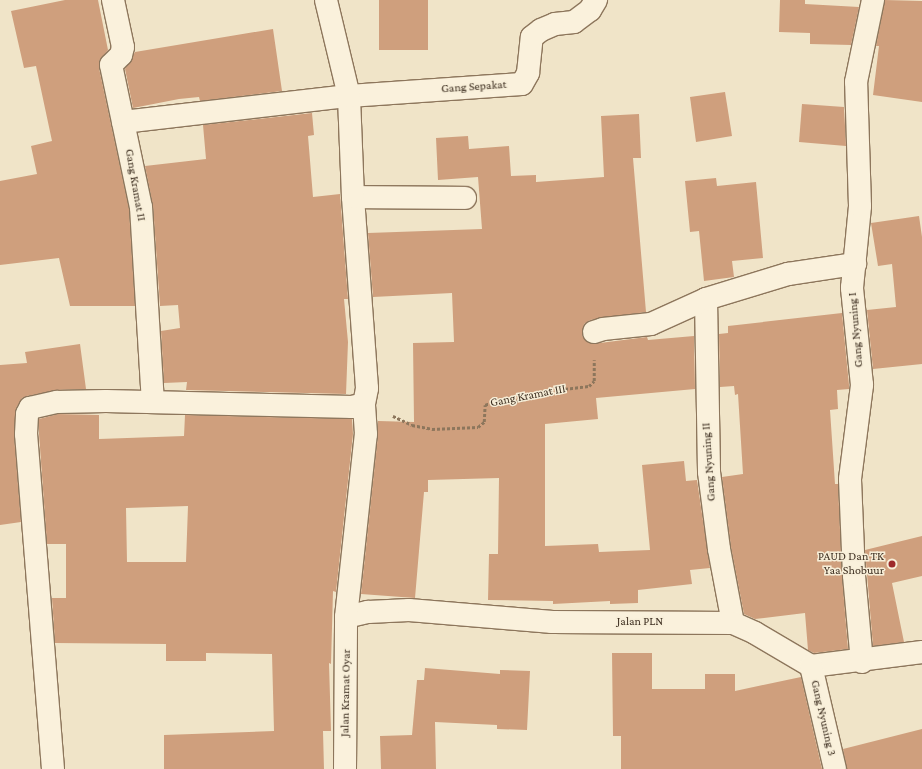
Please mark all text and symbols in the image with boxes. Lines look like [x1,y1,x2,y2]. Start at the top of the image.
street label: Gang Sepakat [441,78,507,96]
street label: Gang Kramat II [122,148,148,222]
street label: Gang Nyuning I [846,292,866,368]
street label: Gang Kramat III [489,382,567,410]
street label: Gang Nyuning II [699,422,719,502]
place label: PAUD Dan TK Yaa Shobuur [818,550,884,578]
marker: PAUD Dan TK Yaa Shobuur [887,559,897,569]
street label: Jalan PLN [617,615,663,629]
street label: Jalan Kramat Oyar [338,649,354,737]
street label: Gang Nyuning 3 [807,679,839,757]

